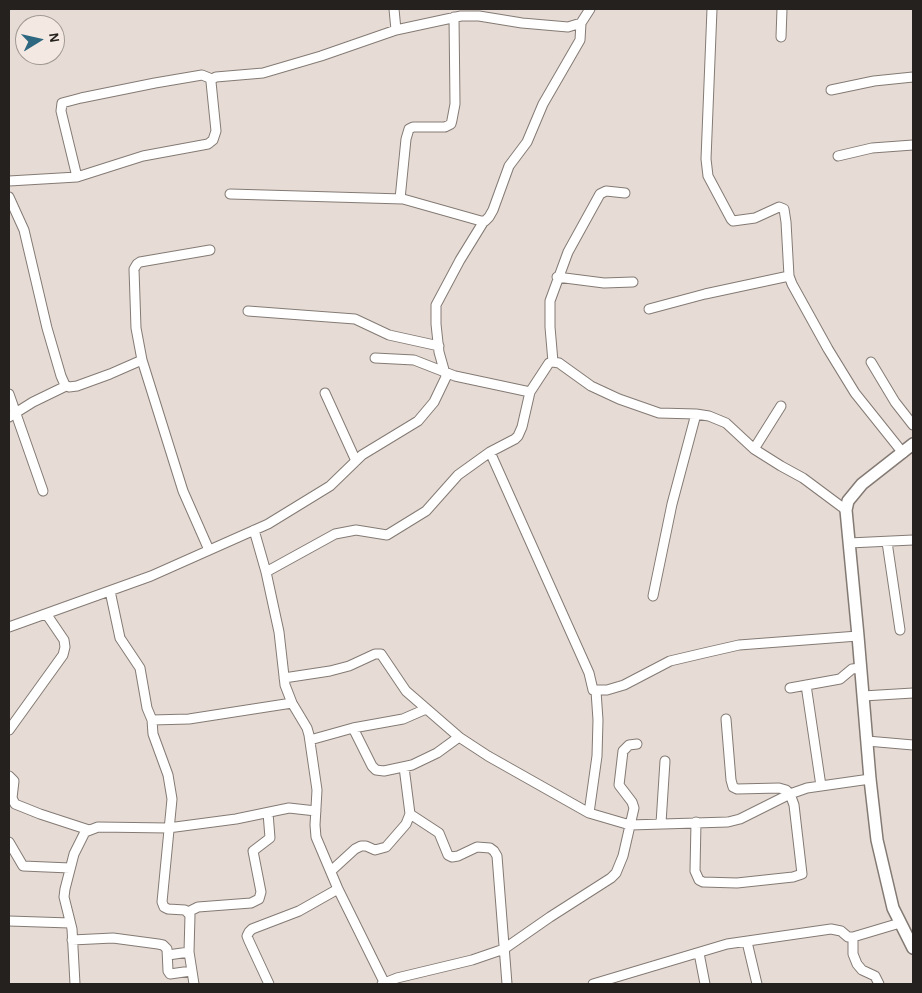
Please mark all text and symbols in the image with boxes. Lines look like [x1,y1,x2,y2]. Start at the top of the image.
north arrow [15,15,65,65]
text: N [46,32,62,44]

